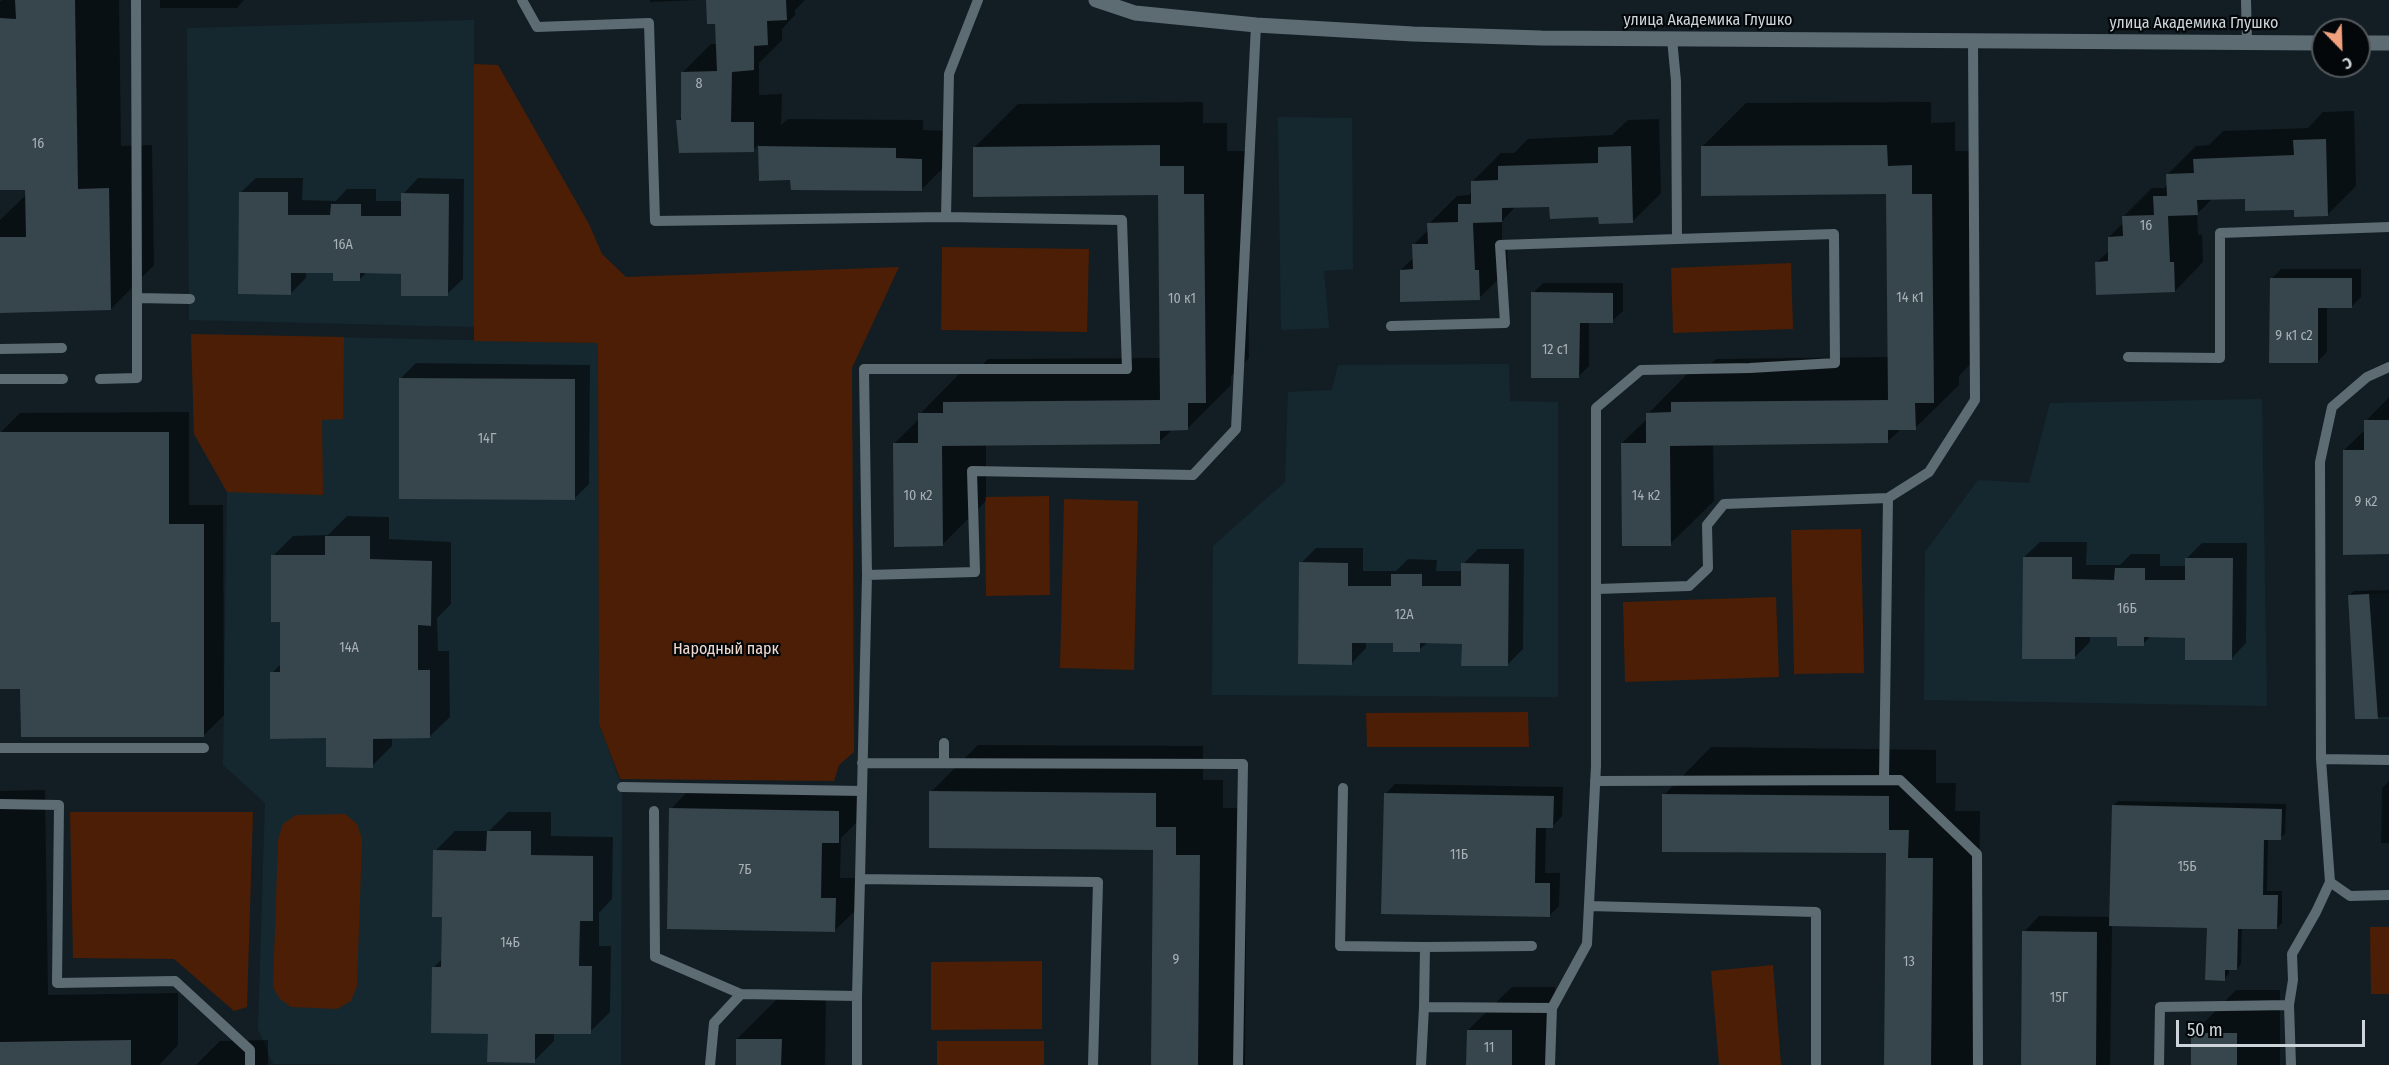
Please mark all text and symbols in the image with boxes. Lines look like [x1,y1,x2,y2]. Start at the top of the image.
street label: улица Академика Глушко [1624,11,1792,31]
street label: улица Академика Глушко [2110,14,2278,34]
north arrow [2311,18,2371,78]
text: С [2340,53,2355,74]
house number: 8 [696,76,702,92]
house number: 16 [32,136,44,152]
house number: 16 [2140,218,2152,234]
house number: 16А [333,237,353,253]
house number: 14 к1 [1896,290,1924,306]
house number: 10 к1 [1168,291,1196,307]
house number: 9 к1 с2 [2275,328,2313,344]
house number: 12 с1 [1542,342,1568,358]
house number: 14Г [478,431,496,447]
house number: 10 к2 [904,488,932,504]
house number: 14 к2 [1632,488,1660,504]
house number: 9 к2 [2355,494,2377,510]
house number: 16Б [2117,601,2137,617]
house number: 12А [1395,607,1413,623]
house number: 14А [339,640,359,656]
park label: Народный парк [673,640,779,660]
house number: 11Б [1450,847,1468,863]
house number: 15Б [2177,859,2197,875]
house number: 7Б [738,862,752,878]
house number: 14Б [500,935,520,951]
house number: 9 [1173,952,1179,968]
house number: 13 [1903,954,1915,970]
house number: 15Г [2050,990,2068,1006]
scale bar [2179,1008,2368,1046]
text: 50 m [2187,1019,2223,1041]
house number: 11 [1484,1040,1494,1056]

